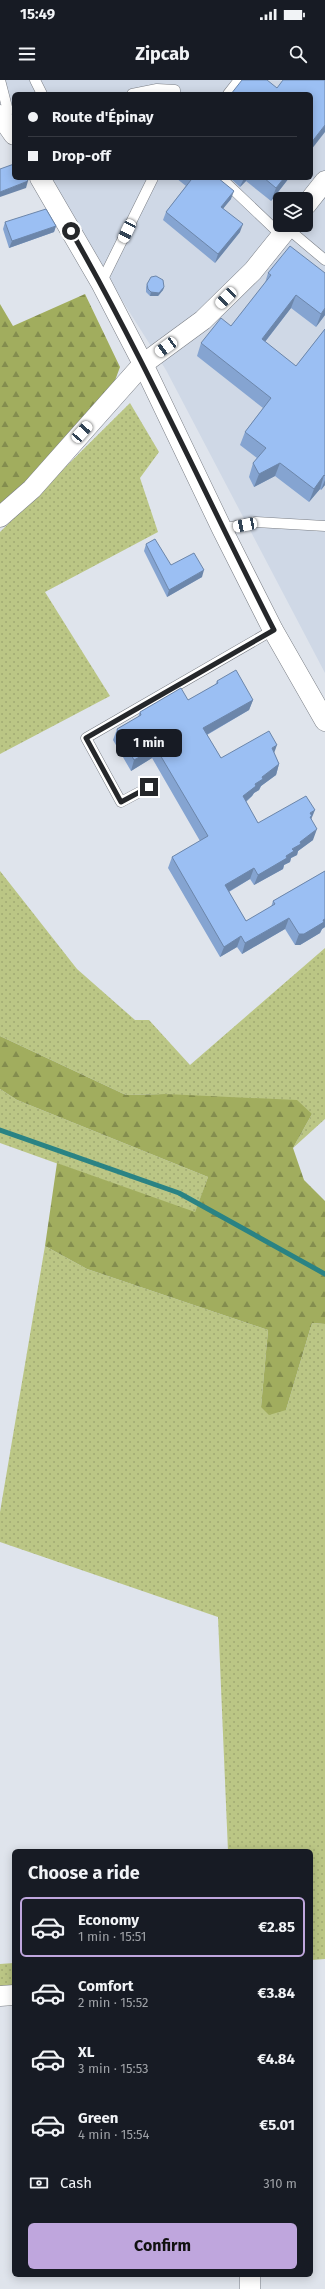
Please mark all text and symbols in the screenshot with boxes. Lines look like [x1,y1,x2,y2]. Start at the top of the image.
text: 15:49 [20,5,55,23]
icon: menu [16,43,38,65]
text: Zipcab [135,43,190,65]
icon: search [287,43,309,65]
text: Route d'Épinay [52,108,154,126]
text: Drop-off [52,147,111,165]
map controls [273,192,313,232]
button: layers [273,192,313,232]
car [116,218,138,244]
route start [62,222,80,240]
car [213,285,239,311]
car [153,335,179,359]
car [70,419,94,445]
car [232,517,258,533]
callout: 1 min [116,729,182,757]
text: 1 min [133,735,165,750]
route end [140,778,158,796]
text: Choose a ride [28,1862,140,1884]
icon: car [30,1909,66,1945]
text: Economy [78,1911,139,1929]
text: €2.85 [258,1918,295,1936]
text: 1 min · 15:51 [78,1929,146,1944]
icon: car [30,1975,66,2011]
text: Comfort [78,1977,134,1995]
text: €3.84 [258,1984,295,2002]
text: 2 min · 15:52 [78,1995,148,2010]
icon: car [30,2041,66,2077]
text: XL [78,2043,94,2061]
text: €4.84 [257,2050,295,2068]
text: 3 min · 15:53 [78,2061,149,2076]
icon: car [30,2107,66,2143]
text: Green [78,2109,118,2127]
text: €5.01 [259,2116,295,2134]
text: 4 min · 15:54 [78,2127,150,2142]
icon: cash [28,2172,50,2194]
text: Cash [60,2174,92,2192]
text: 310 m [263,2176,297,2191]
button: Confirm [28,2223,297,2269]

